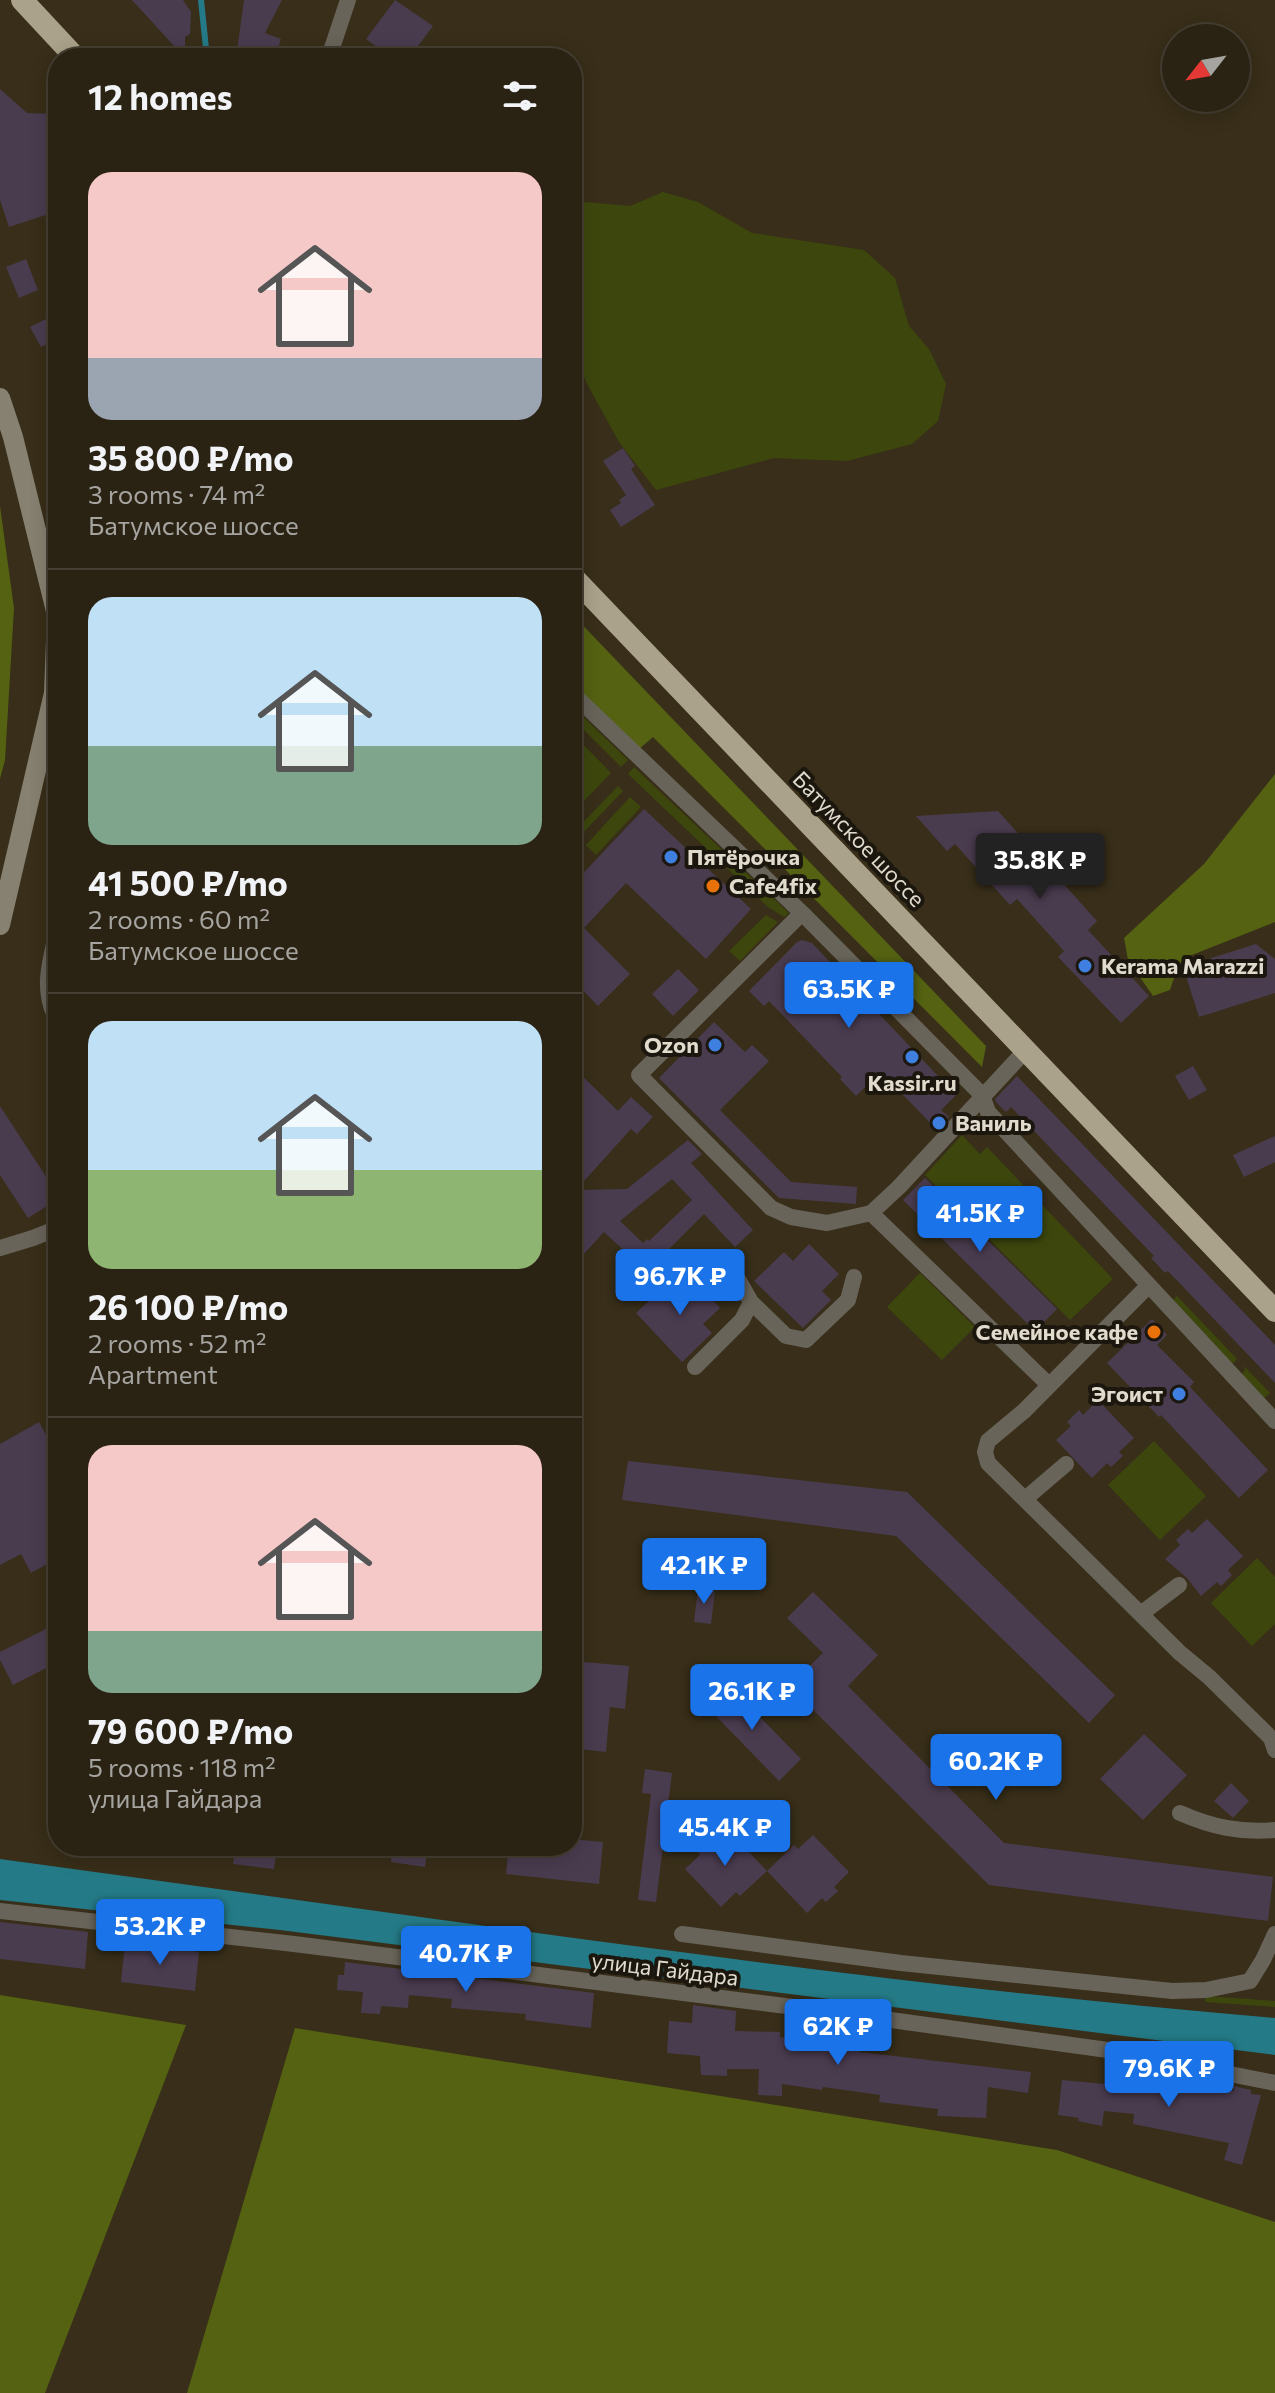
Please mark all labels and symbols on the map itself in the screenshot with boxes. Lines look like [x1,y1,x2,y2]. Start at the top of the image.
north arrow [1162,24,1250,112]
street label: Батумское шоссе [788,765,931,912]
pin: 35.8K ₽ [966,833,1114,901]
place label: Пятёрочка [687,843,800,870]
marker: Пятёрочка [662,848,680,866]
place label: Cafe4fix [729,872,817,899]
marker: Cafe4fix [704,877,722,895]
place label: Kerama Marazzi [1101,952,1264,979]
marker: Kerama Marazzi [1076,957,1094,975]
pin: 63.5K ₽ [775,962,923,1030]
place label: Ozon [644,1031,699,1058]
marker: Ozon [706,1036,724,1054]
marker: Kassir.ru [903,1048,921,1066]
place label: Kassir.ru [868,1069,956,1096]
place label: Ваниль [955,1109,1032,1136]
marker: Ваниль [930,1114,948,1132]
pin: 41.5K ₽ [906,1186,1054,1254]
pin: 96.7K ₽ [606,1249,754,1317]
place label: Семейное кафе [976,1318,1138,1345]
marker: Семейное кафе [1145,1323,1163,1341]
place label: Эгоист [1091,1380,1163,1407]
marker: Эгоист [1170,1385,1188,1403]
pin: 42.1K ₽ [630,1538,778,1606]
pin: 26.1K ₽ [678,1664,826,1732]
pin: 60.2K ₽ [922,1734,1070,1802]
pin: 45.4K ₽ [651,1800,799,1868]
pin: 53.2K ₽ [86,1899,234,1967]
pin: 40.7K ₽ [392,1926,540,1994]
street label: улица Гайдара [590,1946,740,1991]
pin: 62K ₽ [782,1999,894,2067]
pin: 79.6K ₽ [1095,2041,1243,2109]

